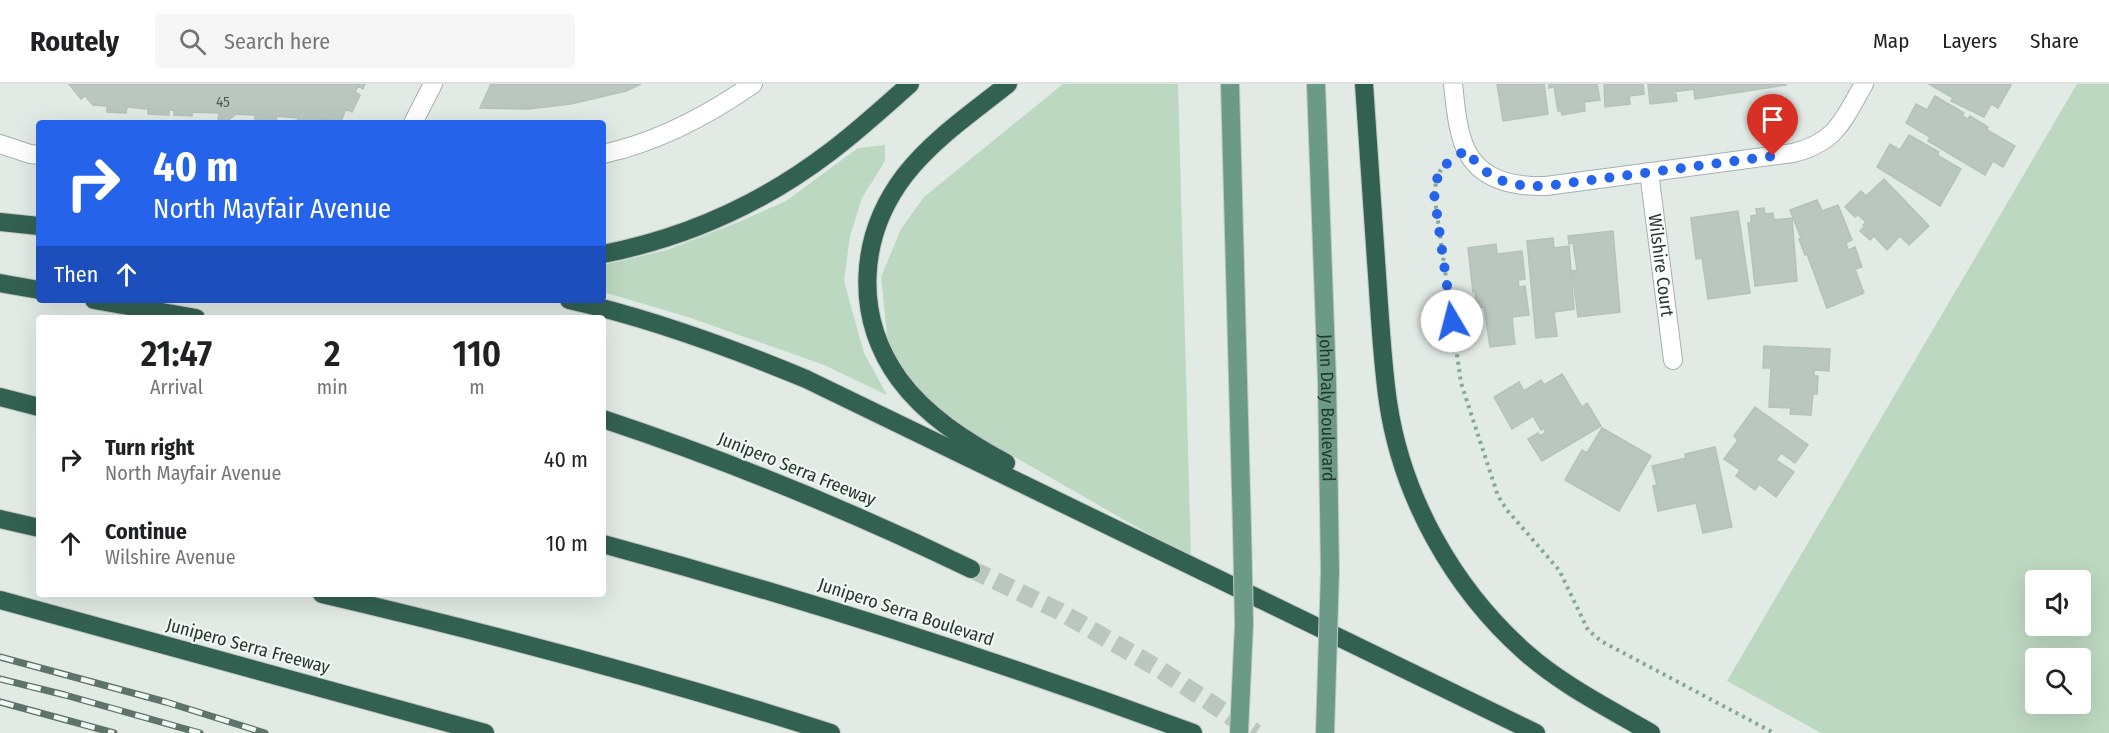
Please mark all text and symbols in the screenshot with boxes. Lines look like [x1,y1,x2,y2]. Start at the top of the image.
search box [155,14,575,68]
text: Routely [30,25,119,58]
icon: search [176,25,209,58]
text: Search here [224,28,330,55]
text: Map [1873,28,1909,54]
text: Layers [1942,28,1997,54]
text: Share [2030,28,2079,54]
house number: 45 [216,93,230,111]
pin [1747,94,1798,156]
icon: arrive [1756,103,1789,136]
text: 40 m [153,142,238,192]
icon: right [54,144,132,222]
text: North Mayfair Avenue [153,193,391,225]
street label: Wilshire Court [1643,213,1678,318]
icon: ahead [110,258,143,291]
text: Then [54,261,98,288]
position arrow [1420,289,1484,353]
text: 21:47 [141,332,212,376]
text: 2 [324,332,341,376]
text: 110 [453,332,501,376]
street label: John Daly Boulevard [1314,334,1340,482]
text: Arrival [150,375,203,399]
text: min [317,375,348,399]
text: m [469,375,485,399]
street label: Junipero Serra Freeway [715,427,879,511]
text: Turn right [105,434,194,461]
icon: right [54,443,87,476]
text: 40 m [544,446,588,473]
text: North Mayfair Avenue [105,461,281,485]
text: Continue [105,518,187,545]
icon: ahead [54,527,87,560]
text: 10 m [546,530,588,557]
text: Wilshire Avenue [105,545,236,569]
map controls [2025,570,2091,714]
button: sound [2025,570,2091,636]
street label: Junipero Serra Boulevard [815,573,997,651]
street label: Junipero Serra Freeway [164,614,332,678]
button: search [2025,648,2091,714]

